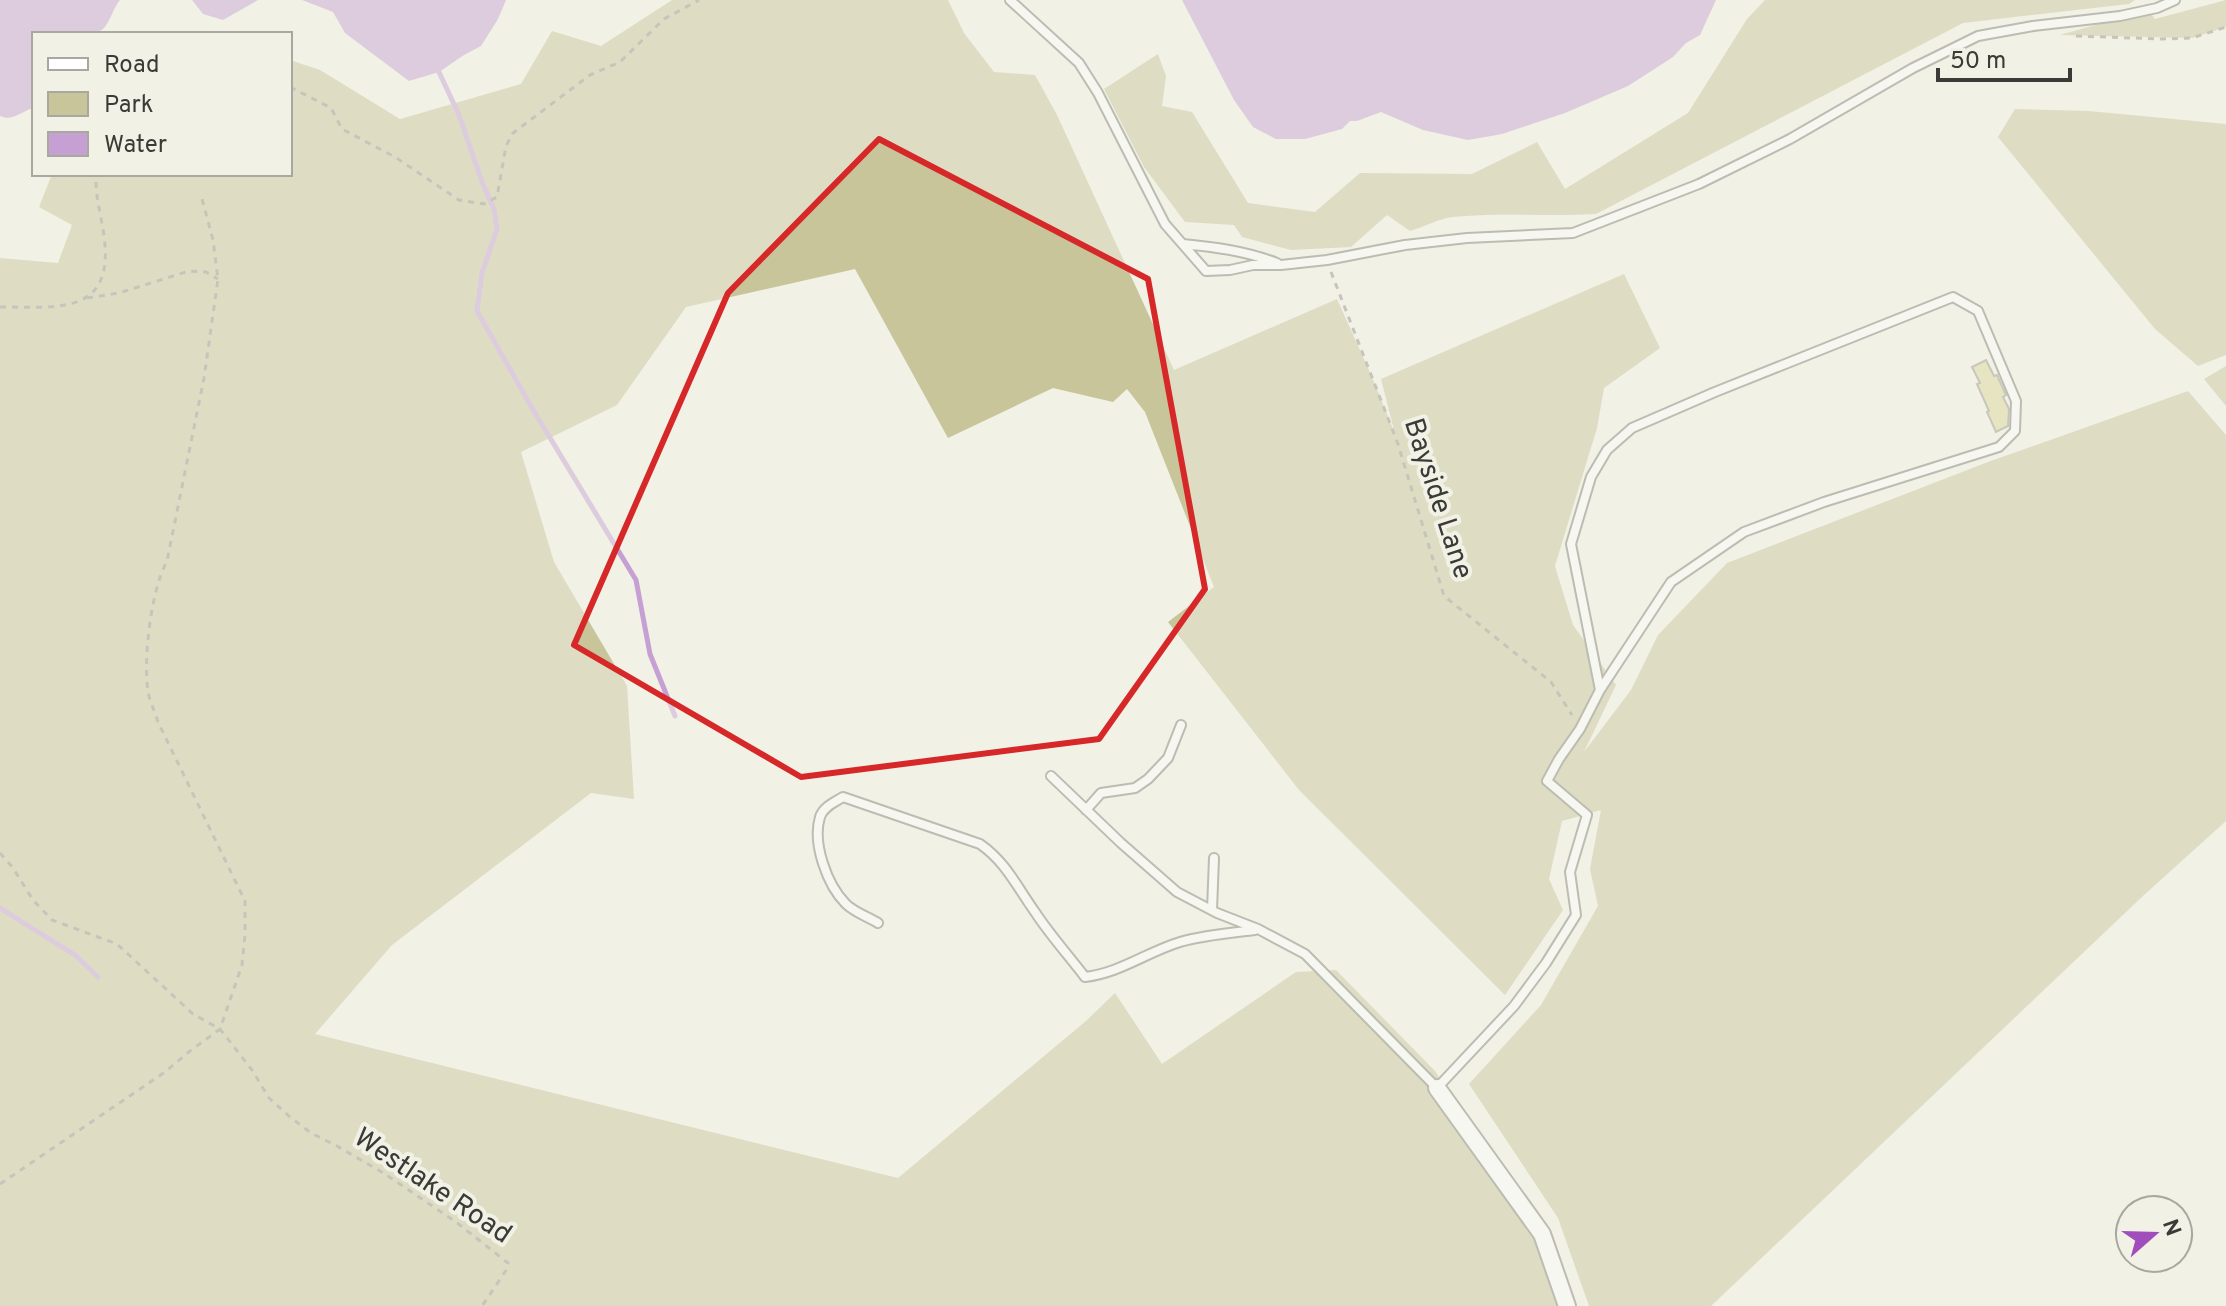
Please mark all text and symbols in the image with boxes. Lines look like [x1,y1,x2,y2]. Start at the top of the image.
legend [32,32,292,176]
scale bar [1938,32,2070,82]
text: 50 m [1950,47,2006,77]
text: Road [104,51,160,81]
text: Park [104,91,154,121]
text: Water [104,131,167,161]
street label: Bayside Lane [1394,414,1480,584]
street label: Westlake Road [346,1121,518,1253]
north arrow [2114,1194,2194,1274]
text: N [2155,1216,2186,1240]

